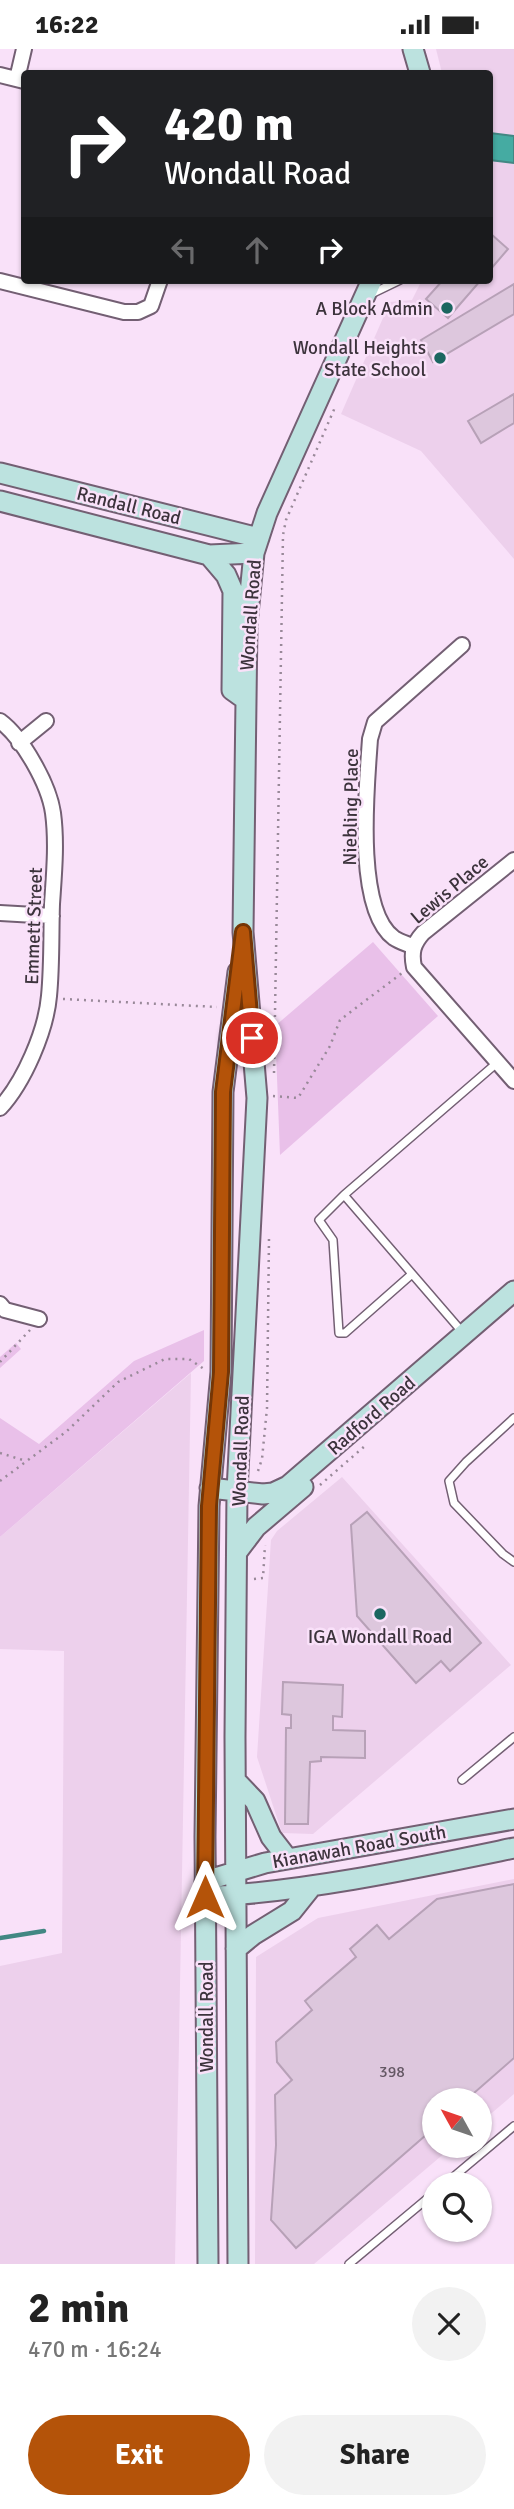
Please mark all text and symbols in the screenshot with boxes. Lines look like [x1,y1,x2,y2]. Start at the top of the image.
text: 16:22 [35,9,99,41]
text: 420 m [164,94,294,154]
icon: right [49,98,140,189]
text: Wondall Road [164,154,351,193]
icon: left [165,231,203,269]
icon: ahead [238,231,276,269]
icon: right [311,231,349,269]
place label: A Block Admin [316,297,433,321]
marker: A Block Admin [439,300,455,316]
place label: Wondall Heights State School [293,336,426,382]
marker: Wondall Heights State School [432,350,448,366]
street label: Randall Road [74,481,183,531]
street label: Wondall Road [235,559,267,671]
street label: Niebling Place [338,748,364,866]
street label: Lewis Place [406,850,494,929]
street label: Emmett Street [20,867,48,985]
pin [222,1008,282,1068]
icon: arrive [233,1019,271,1057]
street label: Radford Road [323,1371,421,1460]
street label: Wondall Road [227,1395,255,1507]
marker: IGA Wondall Road [372,1606,388,1622]
place label: IGA Wondall Road [308,1625,452,1649]
street label: Kianawah Road South [270,1820,448,1874]
position arrow [168,1860,242,1934]
street label: Wondall Road [195,1961,219,2073]
house number: 398 [379,2062,405,2082]
north arrow [422,2088,492,2158]
map controls [422,2088,492,2242]
button: search [422,2172,492,2242]
text: 2 min [28,2283,129,2334]
button: close [412,2287,486,2361]
text: 470 m · 16:24 [28,2335,162,2364]
button: Exit [28,2415,250,2495]
button: Share [264,2415,486,2495]

